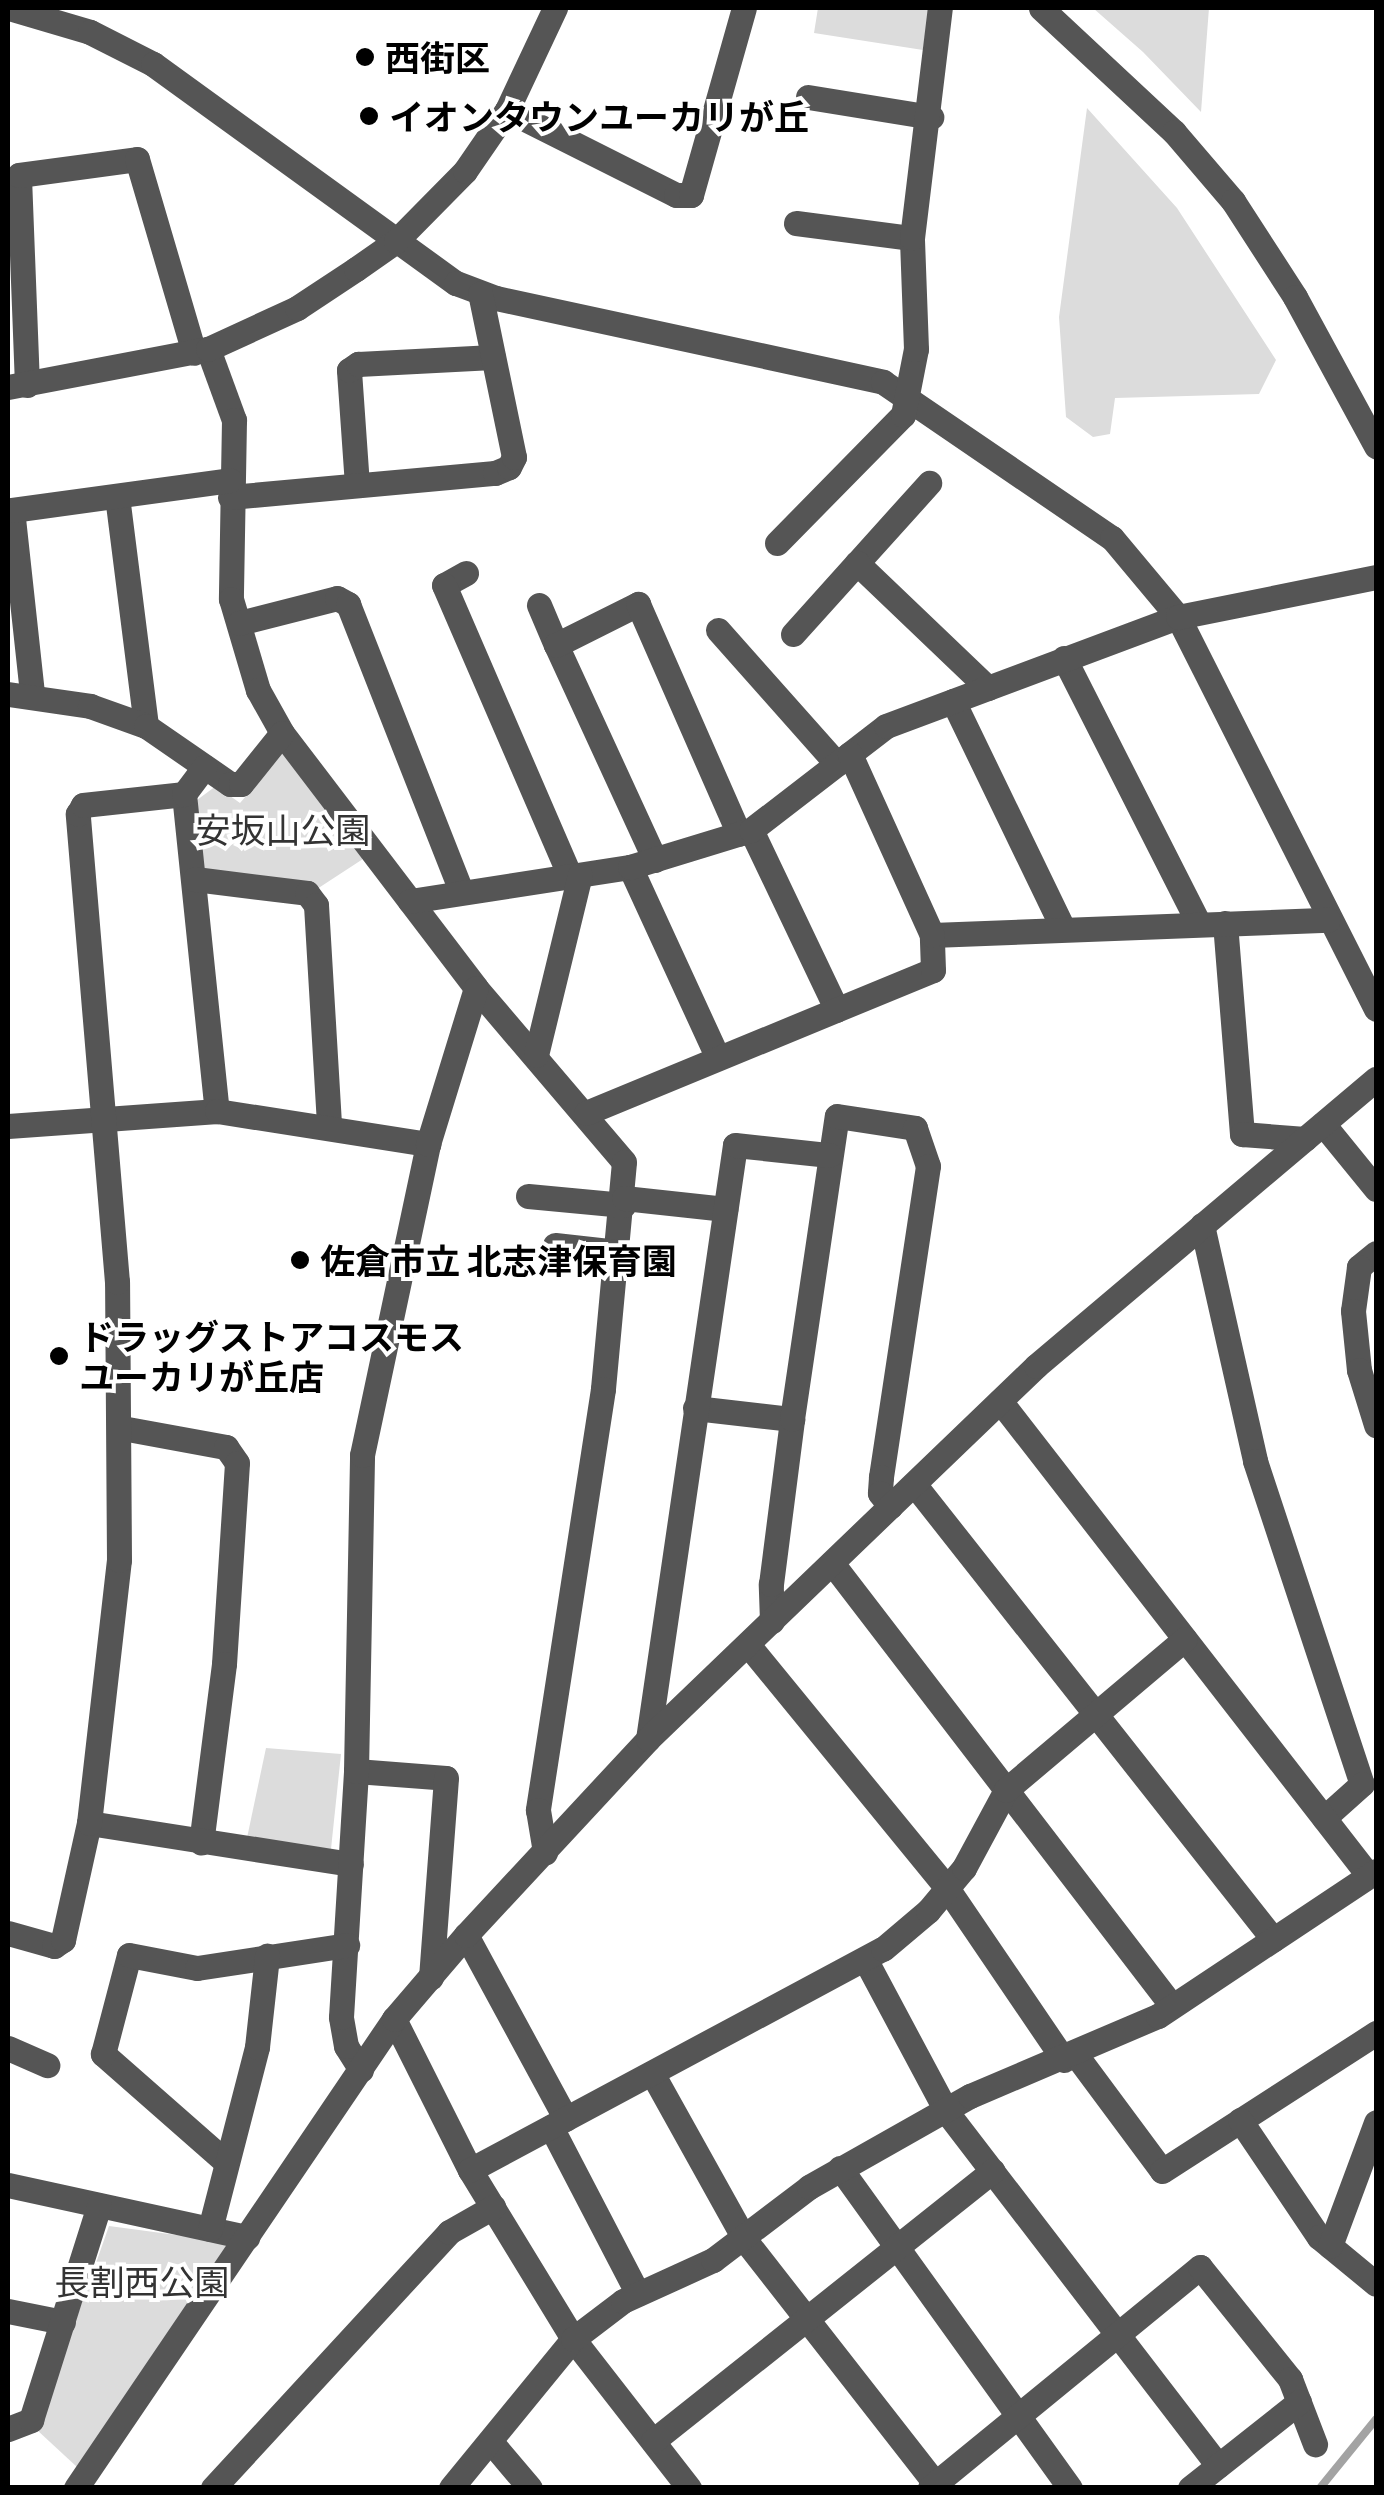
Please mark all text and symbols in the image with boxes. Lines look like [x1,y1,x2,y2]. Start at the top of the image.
place label: 西街区 [385,36,490,78]
marker: 西街区 [354,46,376,68]
place label: イオンタウンユーカリが丘 [389,95,809,137]
marker: イオンタウンユーカリが丘 [358,105,380,127]
park label: 安坂山公園 [196,808,370,850]
place label: 佐倉市立 北志津保育園 [320,1239,677,1281]
marker: 佐倉市立 北志津保育園 [289,1249,311,1271]
place label: ドラッグストアコスモス ユーカリが丘店 [79,1315,464,1397]
marker: ドラッグストアコスモス ユーカリが丘店 [48,1345,70,1367]
park label: 長割西公園 [55,2260,229,2302]

